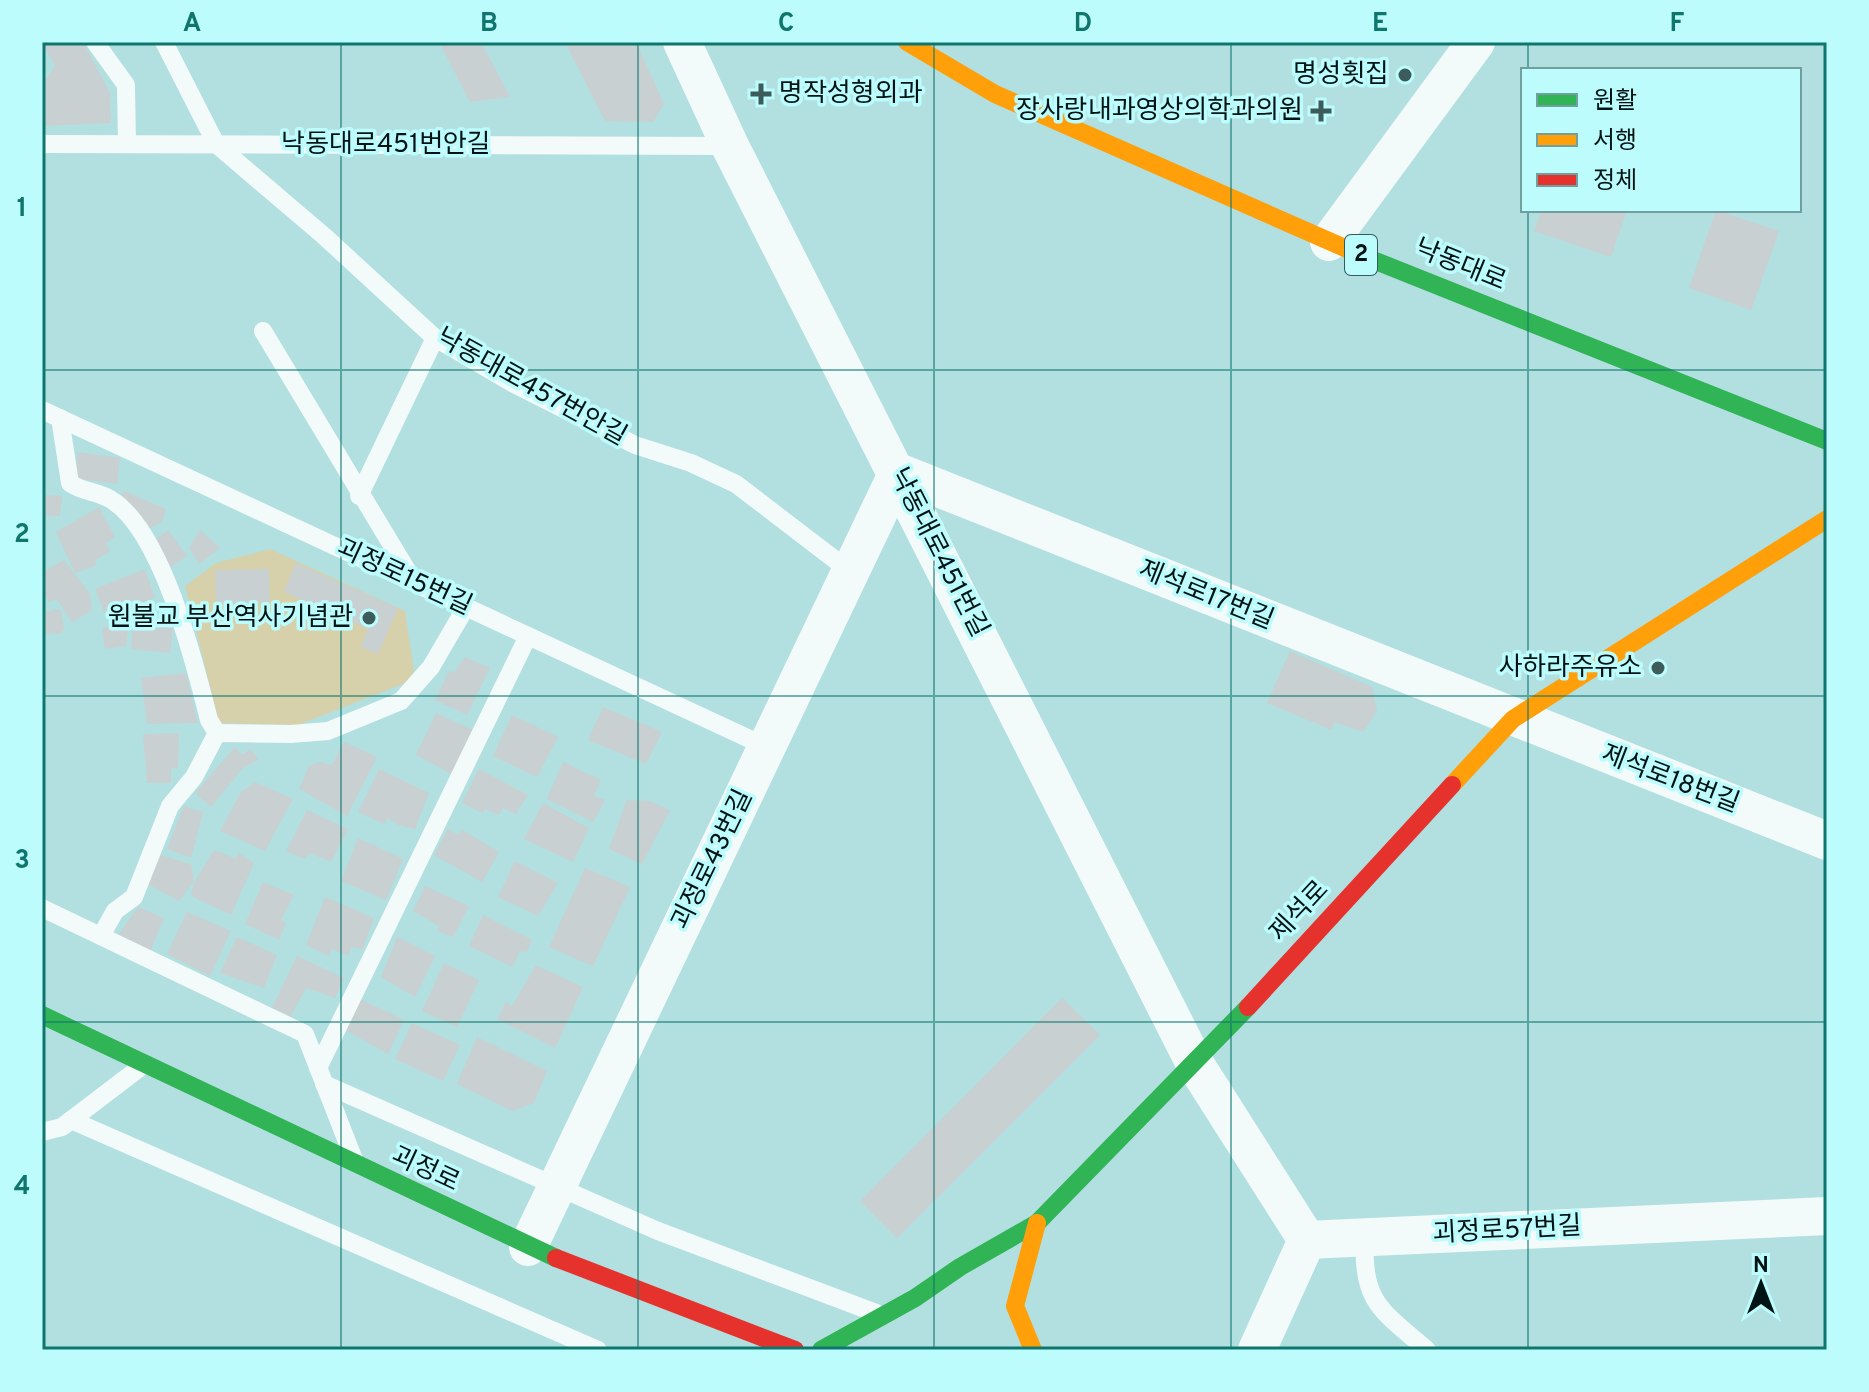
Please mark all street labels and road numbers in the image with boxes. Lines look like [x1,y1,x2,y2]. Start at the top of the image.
street label: 낙동대로451번안길 [281,129,491,162]
street label: 낙동대로 [1409,233,1511,299]
road number: 2 [1345,235,1377,275]
street label: 낙동대로457번안길 [430,322,632,454]
street label: 낙동대로451번길 [881,463,995,643]
street label: 괴정로15번길 [331,532,477,624]
street label: 제석로17번길 [1134,554,1278,638]
street label: 제석로18번길 [1596,739,1744,821]
street label: 괴정로43번길 [665,785,761,935]
street label: 제석로 [1263,875,1337,949]
street label: 괴정로 [386,1140,464,1200]
street label: 괴정로57번길 [1432,1211,1582,1251]

